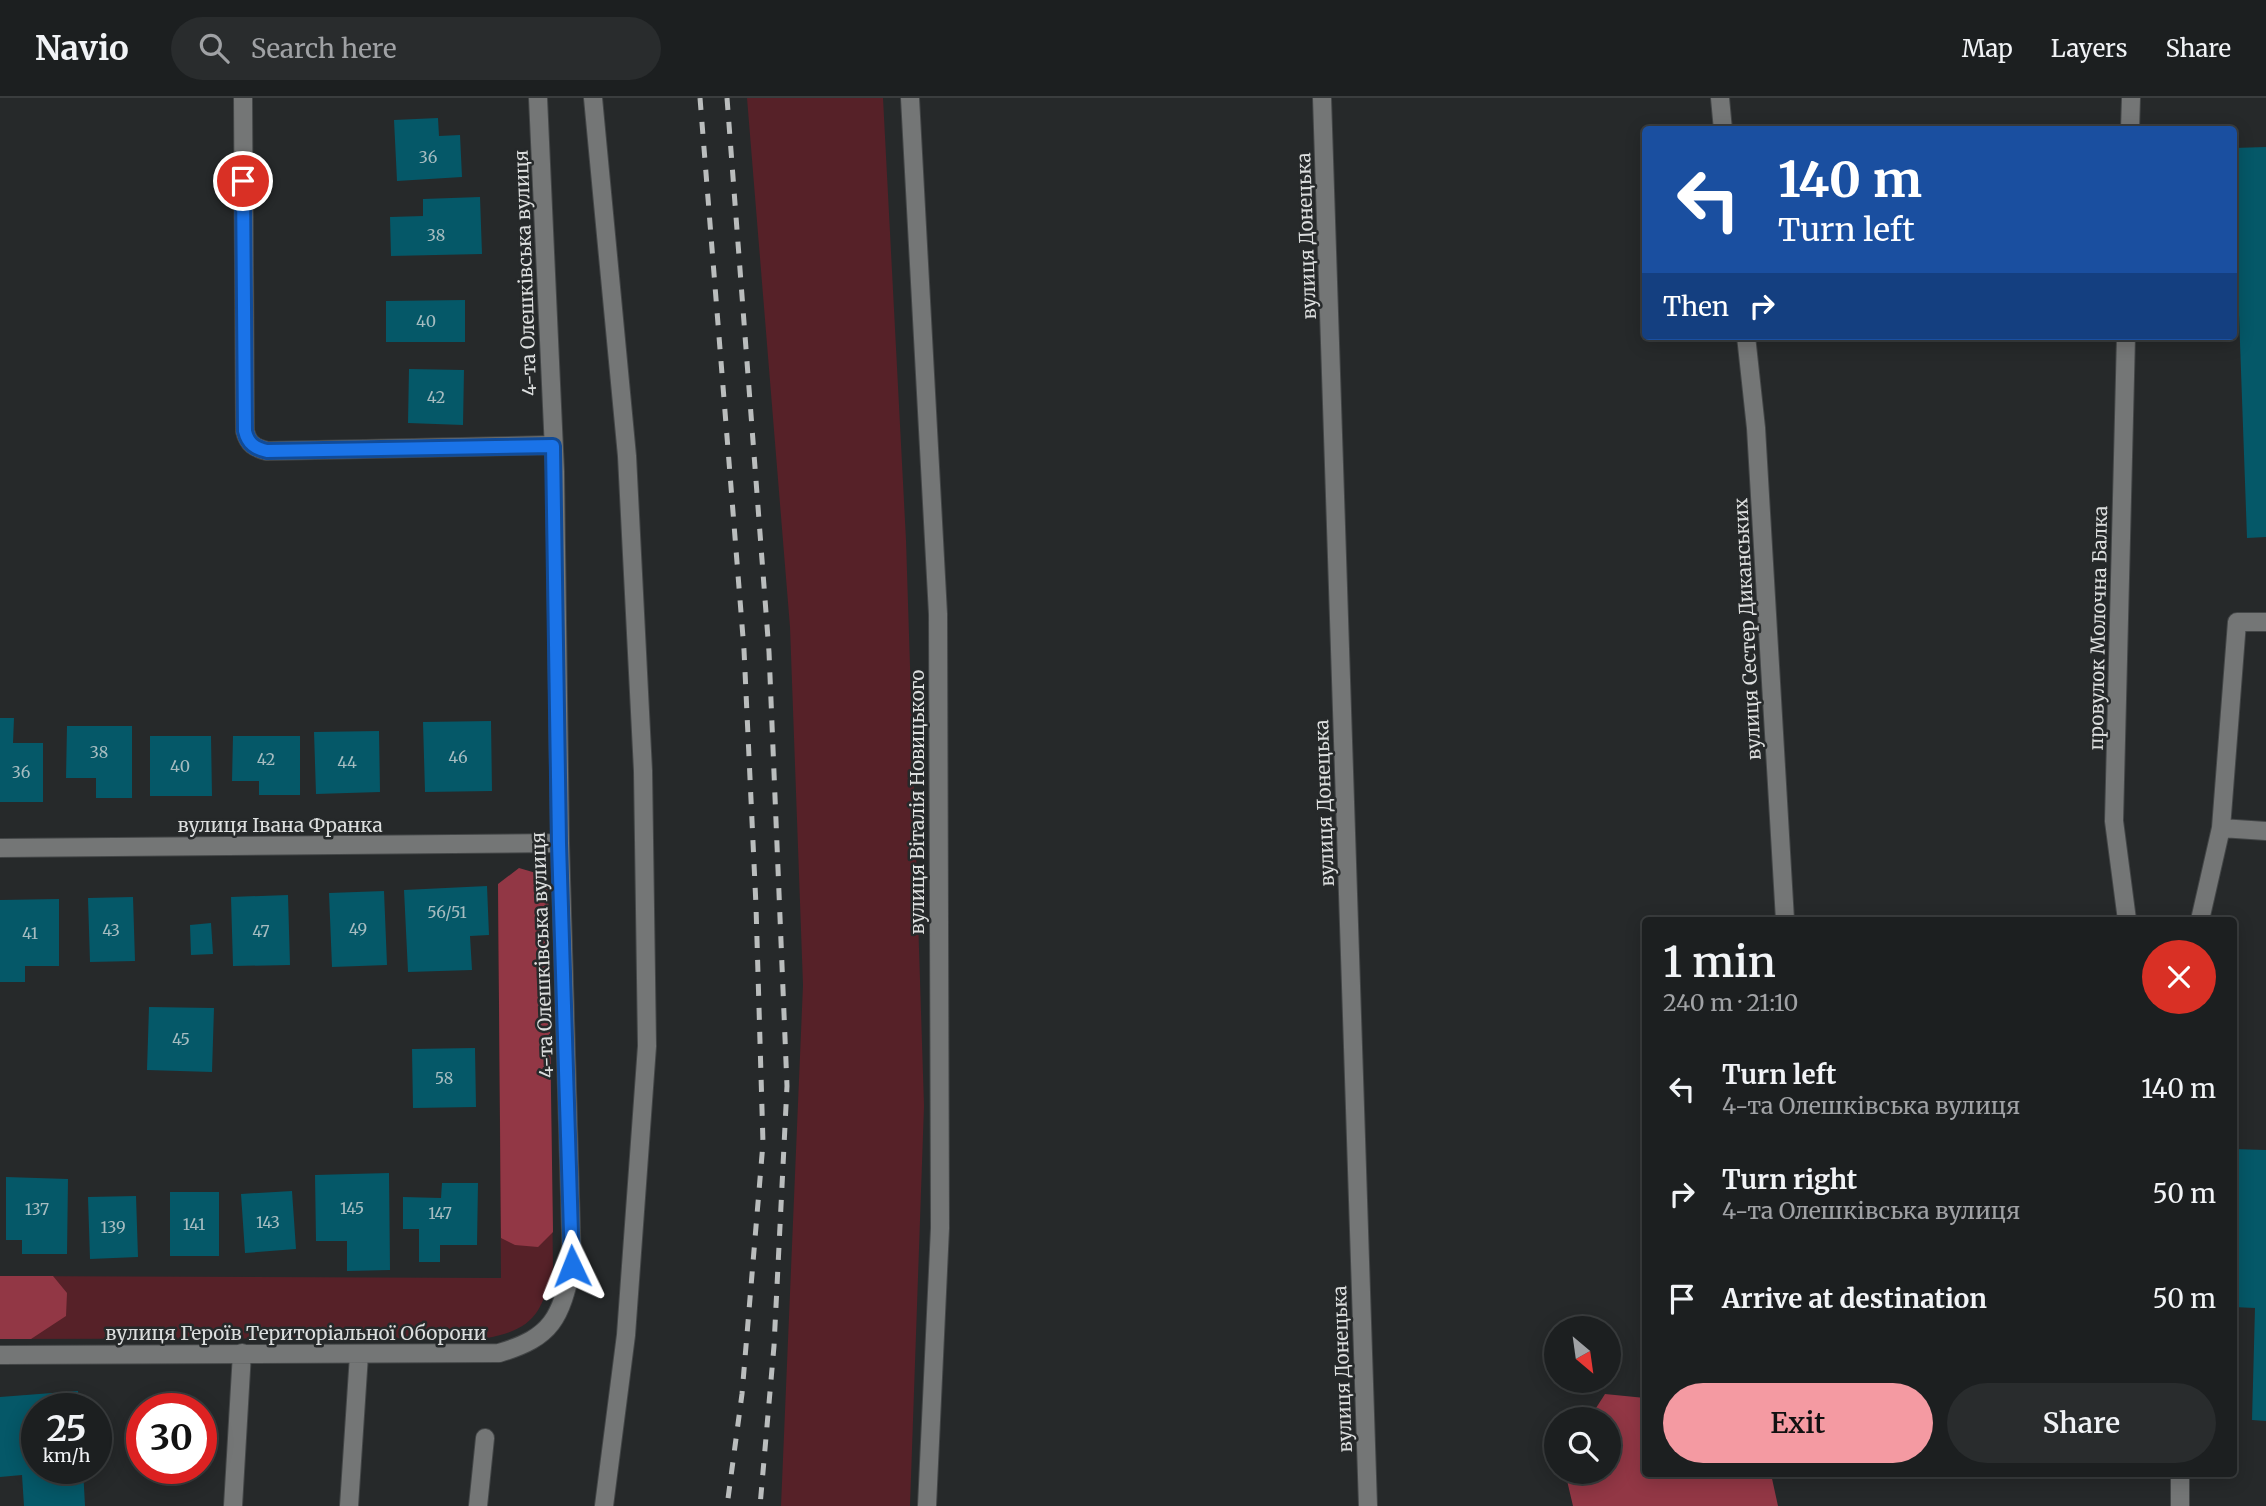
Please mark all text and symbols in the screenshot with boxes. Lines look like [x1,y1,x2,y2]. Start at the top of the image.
search box [171,17,661,80]
text: Navio [35,28,129,69]
icon: search [195,29,233,67]
text: Search here [251,32,396,65]
text: Map [1962,33,2013,64]
text: Layers [2051,33,2127,64]
text: Share [2165,33,2231,64]
house number: 36 [419,147,438,167]
text: 140 m [1778,149,1922,210]
street label: 4-та Олешківська вулиця [509,150,541,396]
pin [213,151,273,211]
street label: вулиця Донецька [1291,152,1321,320]
icon: left [1663,154,1754,245]
icon: arrive [224,162,262,200]
text: Turn left [1778,210,1915,250]
house number: 38 [427,225,445,245]
icon: right [1743,287,1781,325]
text: Then [1663,290,1729,323]
house number: 40 [416,311,436,331]
house number: 42 [427,387,445,407]
street label: вулиця Сестер Диканських [1728,497,1766,761]
street label: провулок Молочна Балка [2084,505,2112,751]
street label: вулиця Віталія Новицького [905,670,929,934]
street label: вулиця Донецька [1309,719,1339,887]
house number: 38 [90,742,108,762]
house number: 46 [448,747,468,767]
house number: 42 [257,749,275,769]
house number: 44 [337,752,357,772]
house number: 40 [170,756,190,776]
house number: 36 [12,762,31,782]
street label: вулиця Івана Франка [177,813,383,837]
street label: 4-та Олешківська вулиця [526,832,558,1078]
house number: 56/51 [427,902,467,922]
house number: 49 [349,919,367,939]
house number: 43 [102,920,120,940]
house number: 47 [252,921,270,941]
house number: 41 [22,923,38,943]
text: 1 min [1663,936,1776,988]
button: close [2142,940,2216,1014]
text: 240 m · 21:10 [1663,988,1798,1017]
house number: 45 [172,1029,190,1049]
text: Turn left [1722,1058,1836,1091]
house number: 58 [435,1068,453,1088]
icon: left [1663,1070,1701,1108]
text: 140 m [2141,1072,2216,1105]
text: 4-та Олешківська вулиця [1722,1091,2020,1120]
text: Turn right [1722,1163,1857,1196]
icon: right [1663,1175,1701,1213]
text: 50 m [2152,1177,2216,1210]
text: 4-та Олешківська вулиця [1722,1196,2020,1225]
house number: 145 [340,1198,364,1218]
house number: 137 [25,1199,49,1219]
house number: 147 [428,1203,452,1223]
house number: 143 [256,1212,280,1232]
house number: 141 [183,1214,205,1234]
house number: 139 [100,1217,126,1237]
position arrow [535,1229,609,1303]
icon: arrive [1663,1280,1701,1318]
text: Arrive at destination [1722,1282,1987,1315]
text: 50 m [2152,1282,2216,1315]
street label: вулиця Донецька [1327,1285,1357,1453]
north arrow [1544,1316,1620,1393]
map controls [1544,1316,1621,1484]
street label: вулиця Героїв Територіальної Оборони [105,1321,487,1345]
button: Exit [1663,1383,1933,1463]
button: Share [1947,1383,2216,1463]
speed limit sign: 30 [126,1393,217,1484]
text: 25 [46,1407,87,1451]
button: search [1544,1407,1621,1484]
text: km/h [43,1444,90,1467]

